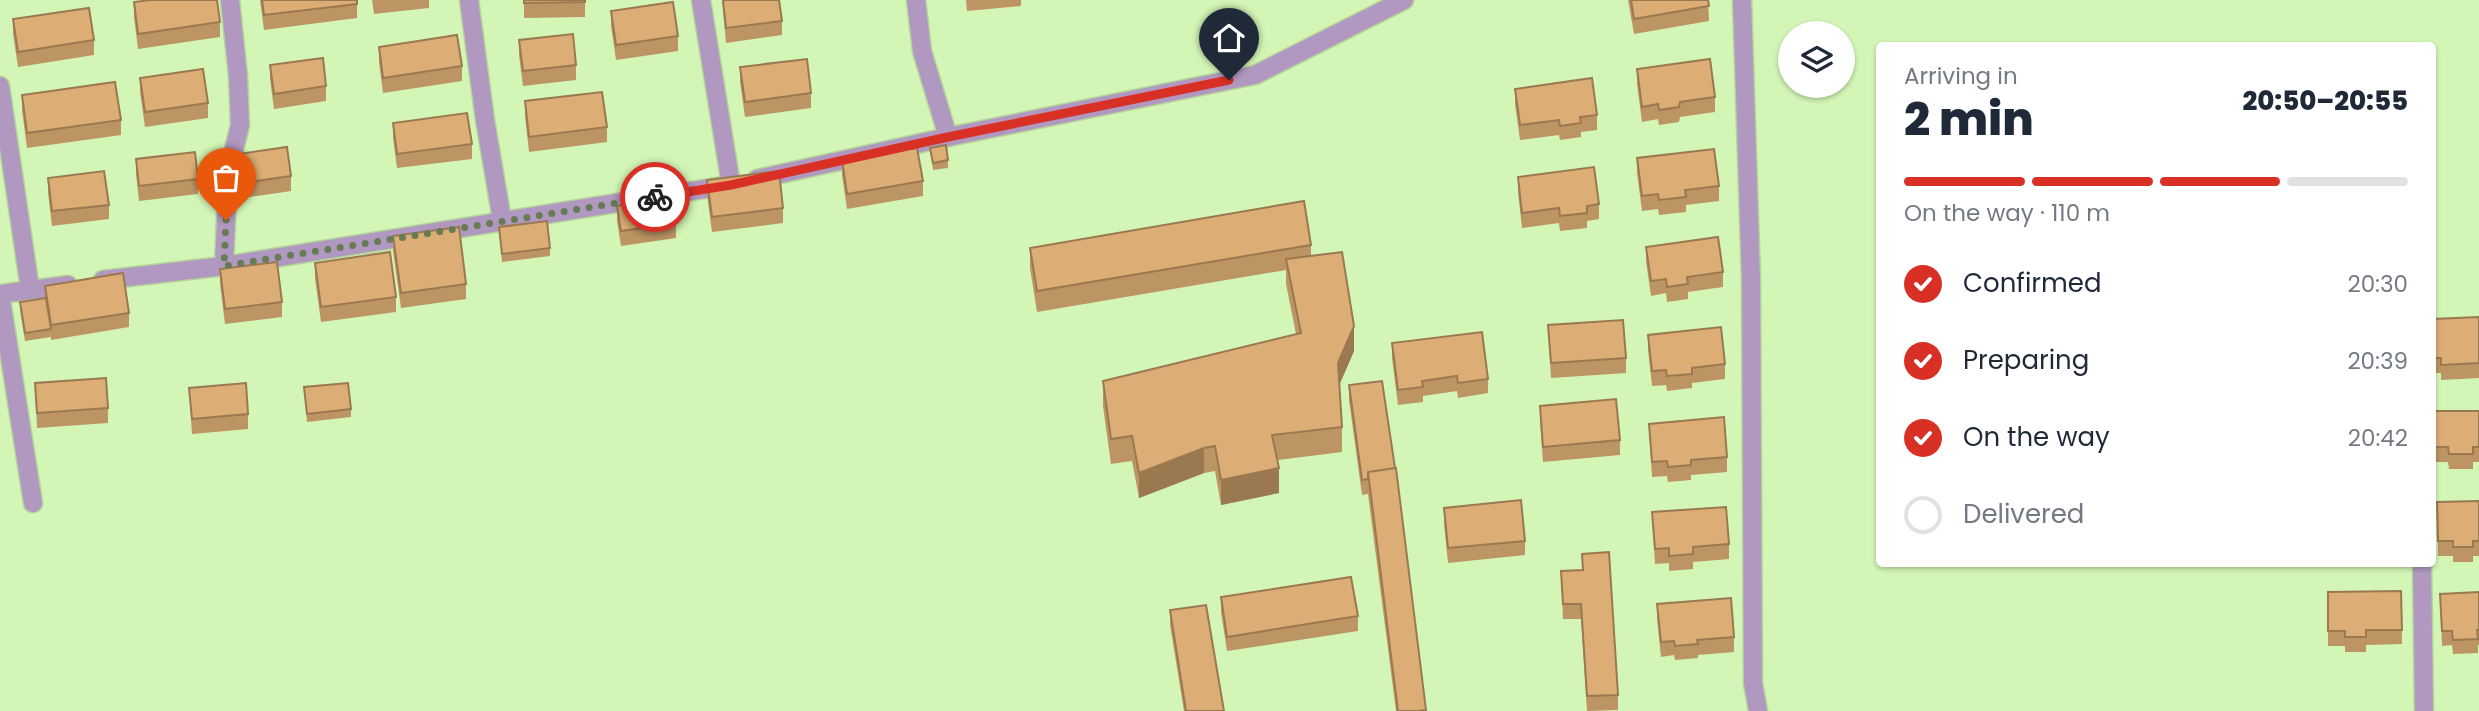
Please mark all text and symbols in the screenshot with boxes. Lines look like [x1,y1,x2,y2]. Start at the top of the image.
pin [1199,8,1259,80]
icon: home [1210,19,1248,57]
map controls [1778,21,1855,98]
button: layers [1778,21,1855,98]
text: Arriving in [1904,60,2018,92]
text: 20:50–20:55 [2242,83,2408,119]
text: 2 min [1904,87,2034,151]
pin [196,148,256,220]
icon: bag [207,159,245,197]
courier [620,162,690,232]
icon: bike [636,178,674,216]
text: On the way · 110 m [1904,197,2110,229]
icon: check [1904,265,1942,303]
text: Confirmed [1963,265,2101,301]
text: 20:30 [2347,268,2408,300]
icon: check [1904,342,1942,380]
text: Preparing [1963,342,2089,378]
text: 20:39 [2347,345,2408,377]
icon: check [1904,419,1942,457]
text: On the way [1963,419,2110,455]
text: 20:42 [2348,422,2408,454]
text: Delivered [1963,496,2084,532]

